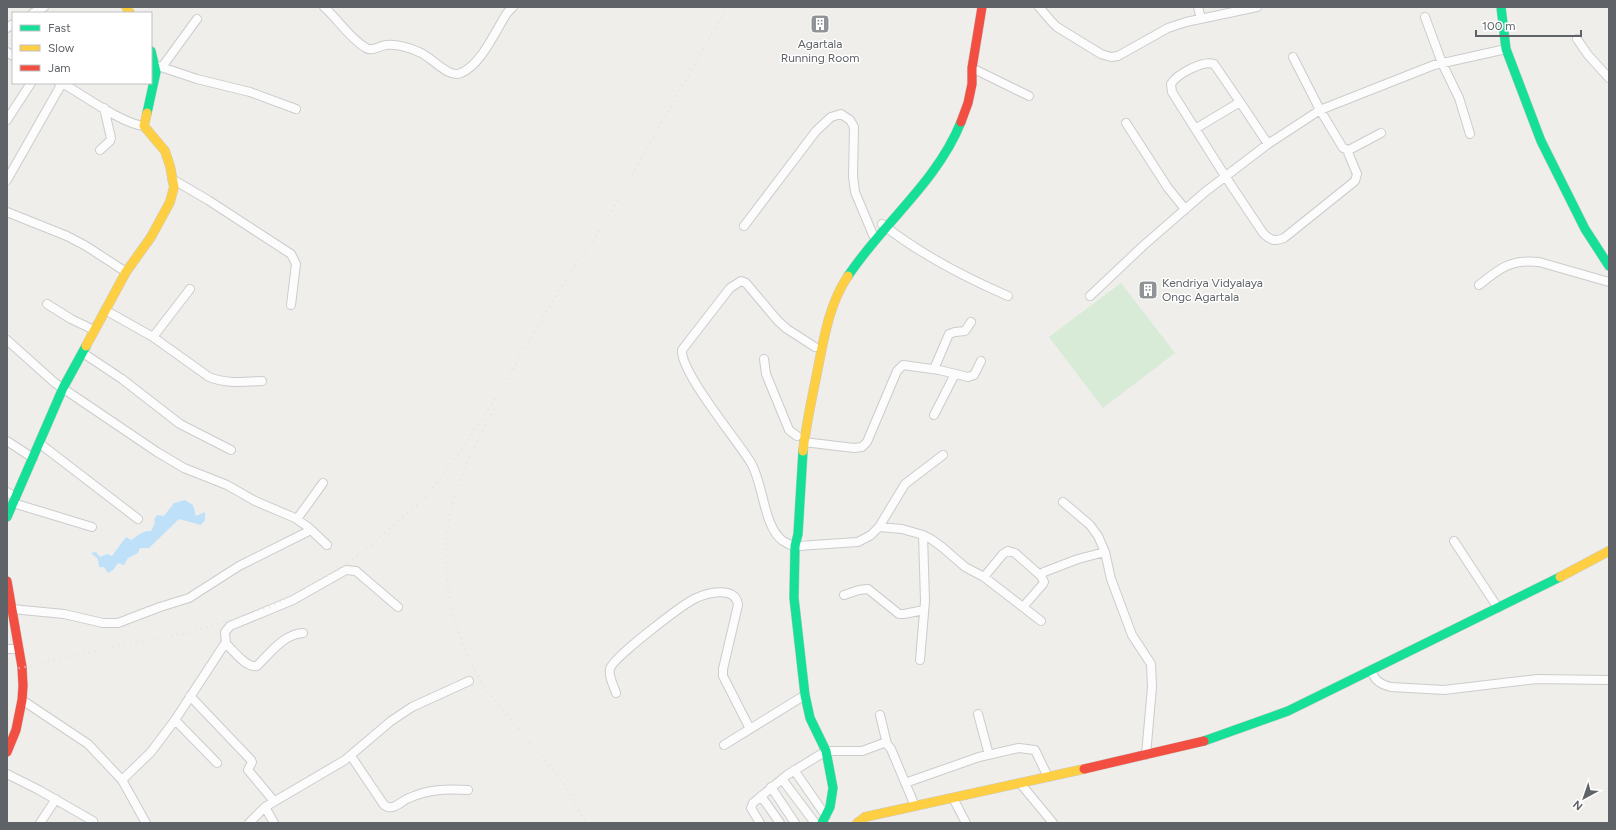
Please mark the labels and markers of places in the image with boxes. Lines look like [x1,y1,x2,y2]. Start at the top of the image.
building icon: Agartala Running Room [809,13,831,35]
place label: Agartala Running Room [781,37,859,65]
place label: Kendriya Vidyalaya Ongc Agartala [1162,276,1263,304]
building icon: Kendriya Vidyalaya Ongc Agartala [1137,279,1159,301]

